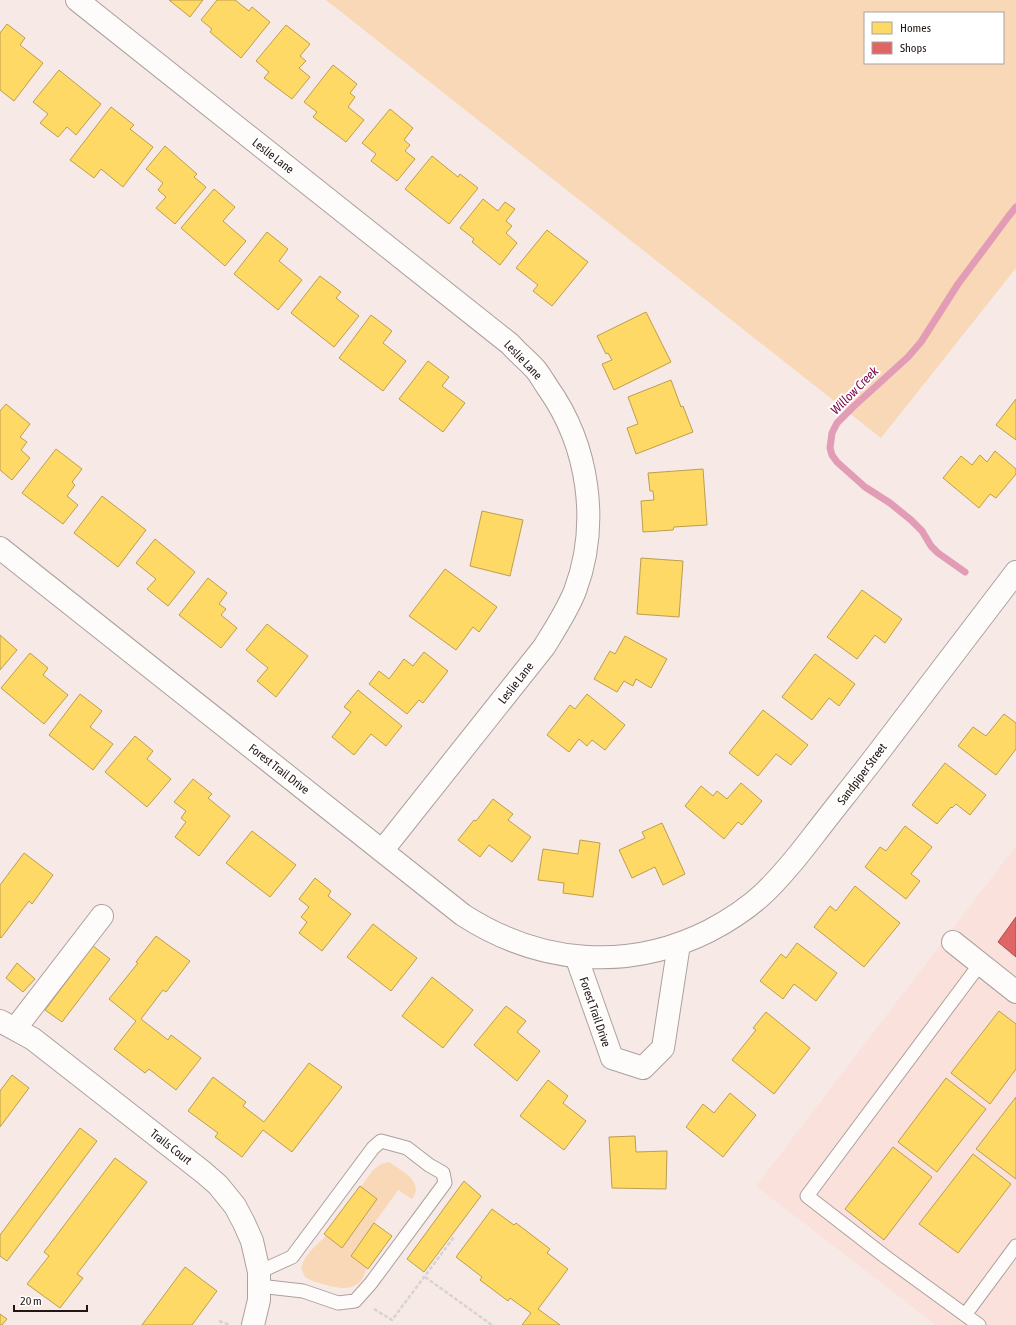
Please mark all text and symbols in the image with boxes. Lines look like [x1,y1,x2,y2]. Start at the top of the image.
legend [864,12,1004,64]
text: Homes [900,21,931,35]
text: Shops [900,41,926,55]
street label: Leslie Lane [249,135,297,177]
street label: Leslie Lane [501,338,545,382]
water label: Willow Creek [827,363,881,417]
street label: Leslie Lane [495,659,537,707]
street label: Sandpiper Street [834,740,890,807]
street label: Forest Trail Drive [246,741,312,797]
street label: Forest Trail Drive [577,975,613,1049]
street label: Trails Court [147,1126,195,1168]
scale bar [14,1287,87,1313]
text: 20 m [20,1294,42,1308]

